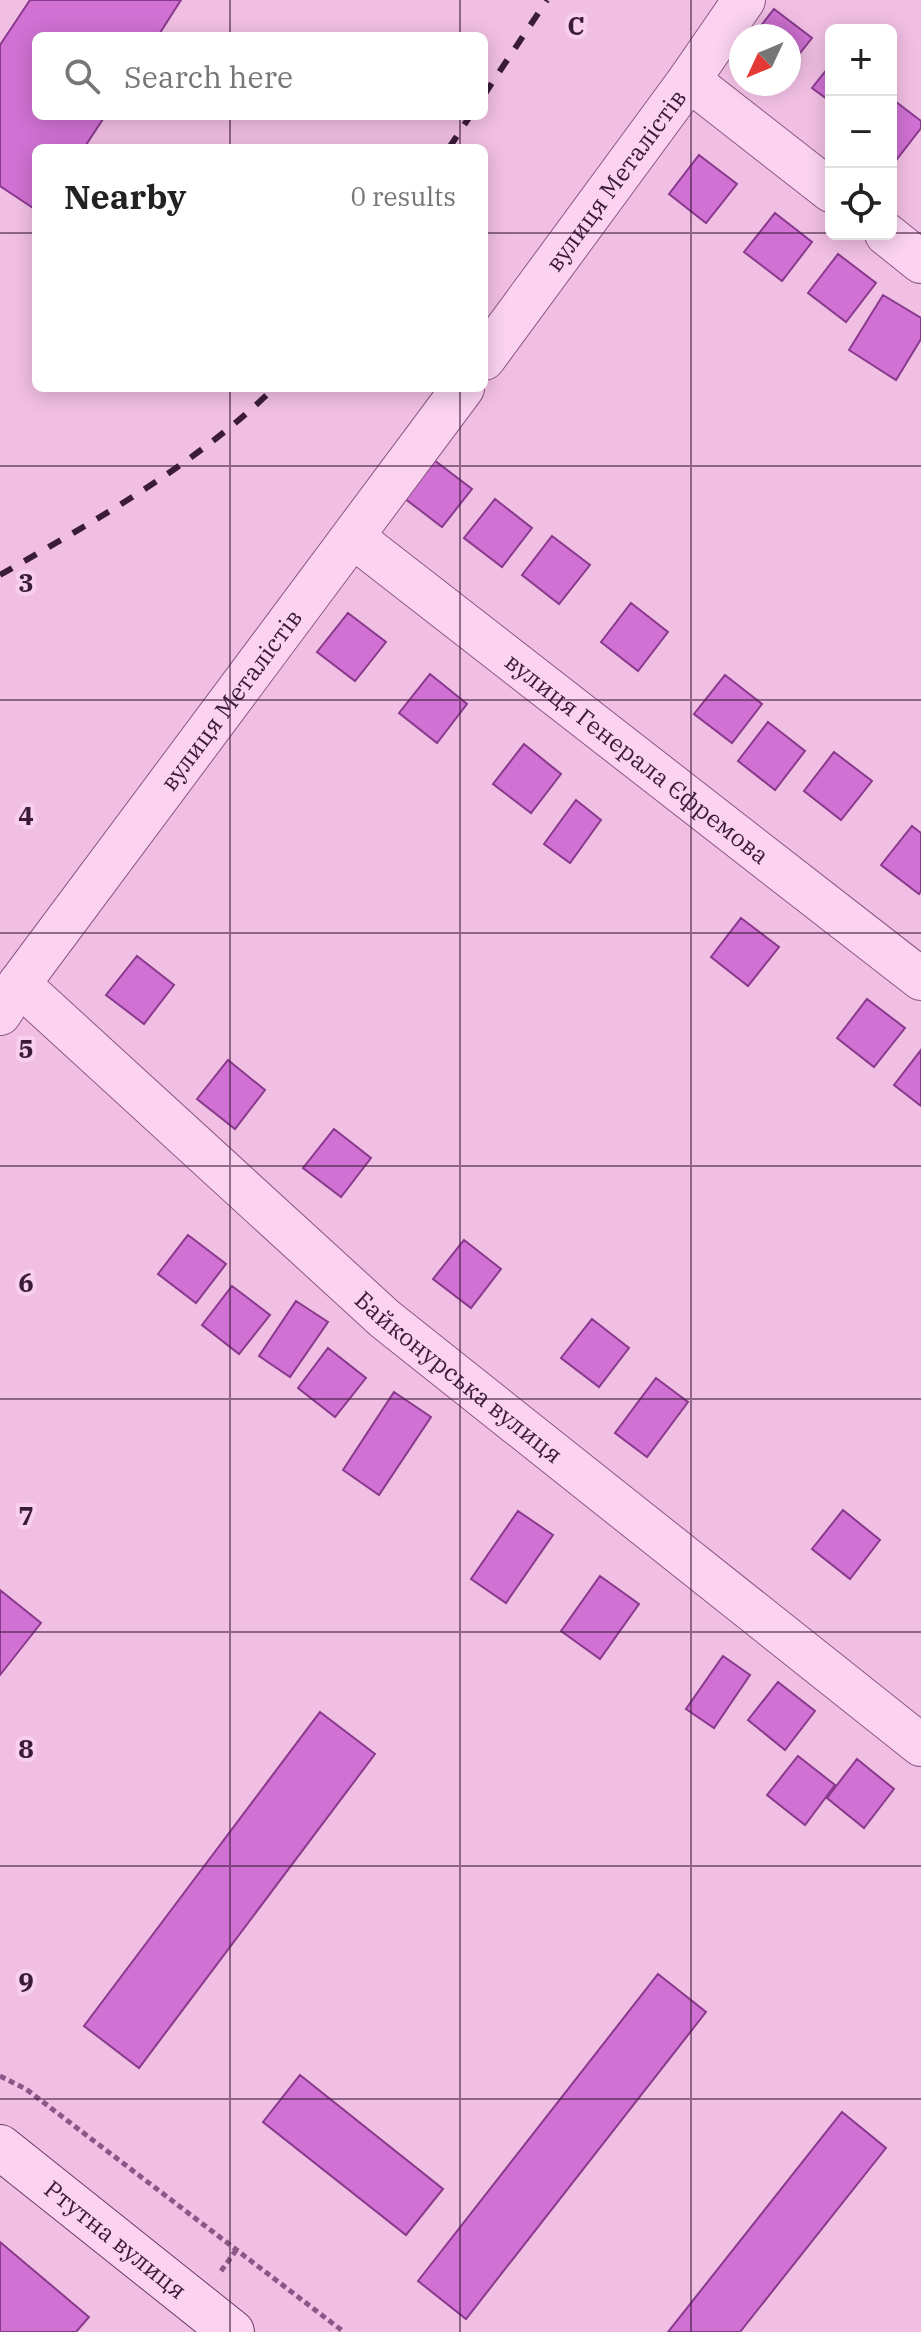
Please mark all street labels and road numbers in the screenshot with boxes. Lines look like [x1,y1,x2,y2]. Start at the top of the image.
street label: вулиця Металістів [538,83,693,278]
street label: вулиця Металістів [153,602,309,797]
street label: вулиця Генерала Єфремова [499,645,776,871]
street label: Байконурська вулиця [348,1283,569,1470]
street label: Ртутна вулиця [38,2173,193,2306]

